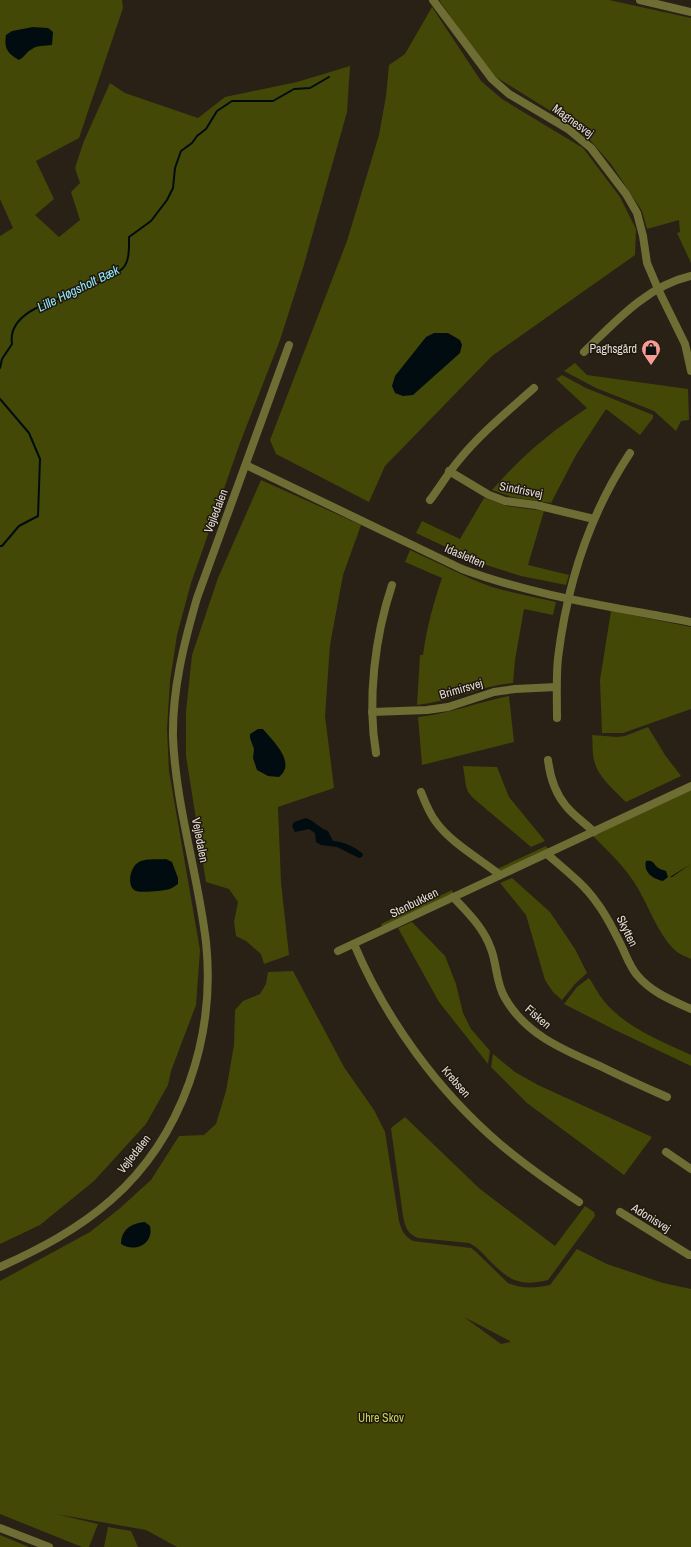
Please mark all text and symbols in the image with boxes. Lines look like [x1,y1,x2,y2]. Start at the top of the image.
street label: Magnesvej [549,101,597,141]
water label: Lille Høgsholt Bæk [34,261,123,316]
shop icon: Paghsgård [640,338,662,366]
place label: Paghsgård [589,341,637,357]
street label: Sindrisvej [498,478,544,502]
street label: Vejledalen [200,487,232,535]
street label: Idasletten [442,540,488,572]
street label: Brimirsvej [438,675,484,703]
street label: Vejledalen [188,816,212,864]
street label: Stenbukken [387,884,441,922]
street label: Skytten [613,913,641,949]
street label: Fisken [522,1001,554,1033]
street label: Krebsen [438,1063,474,1101]
street label: Vejledalen [114,1131,154,1177]
street label: Adonisvej [628,1199,674,1236]
park label: Uhre Skov [358,1410,404,1426]

